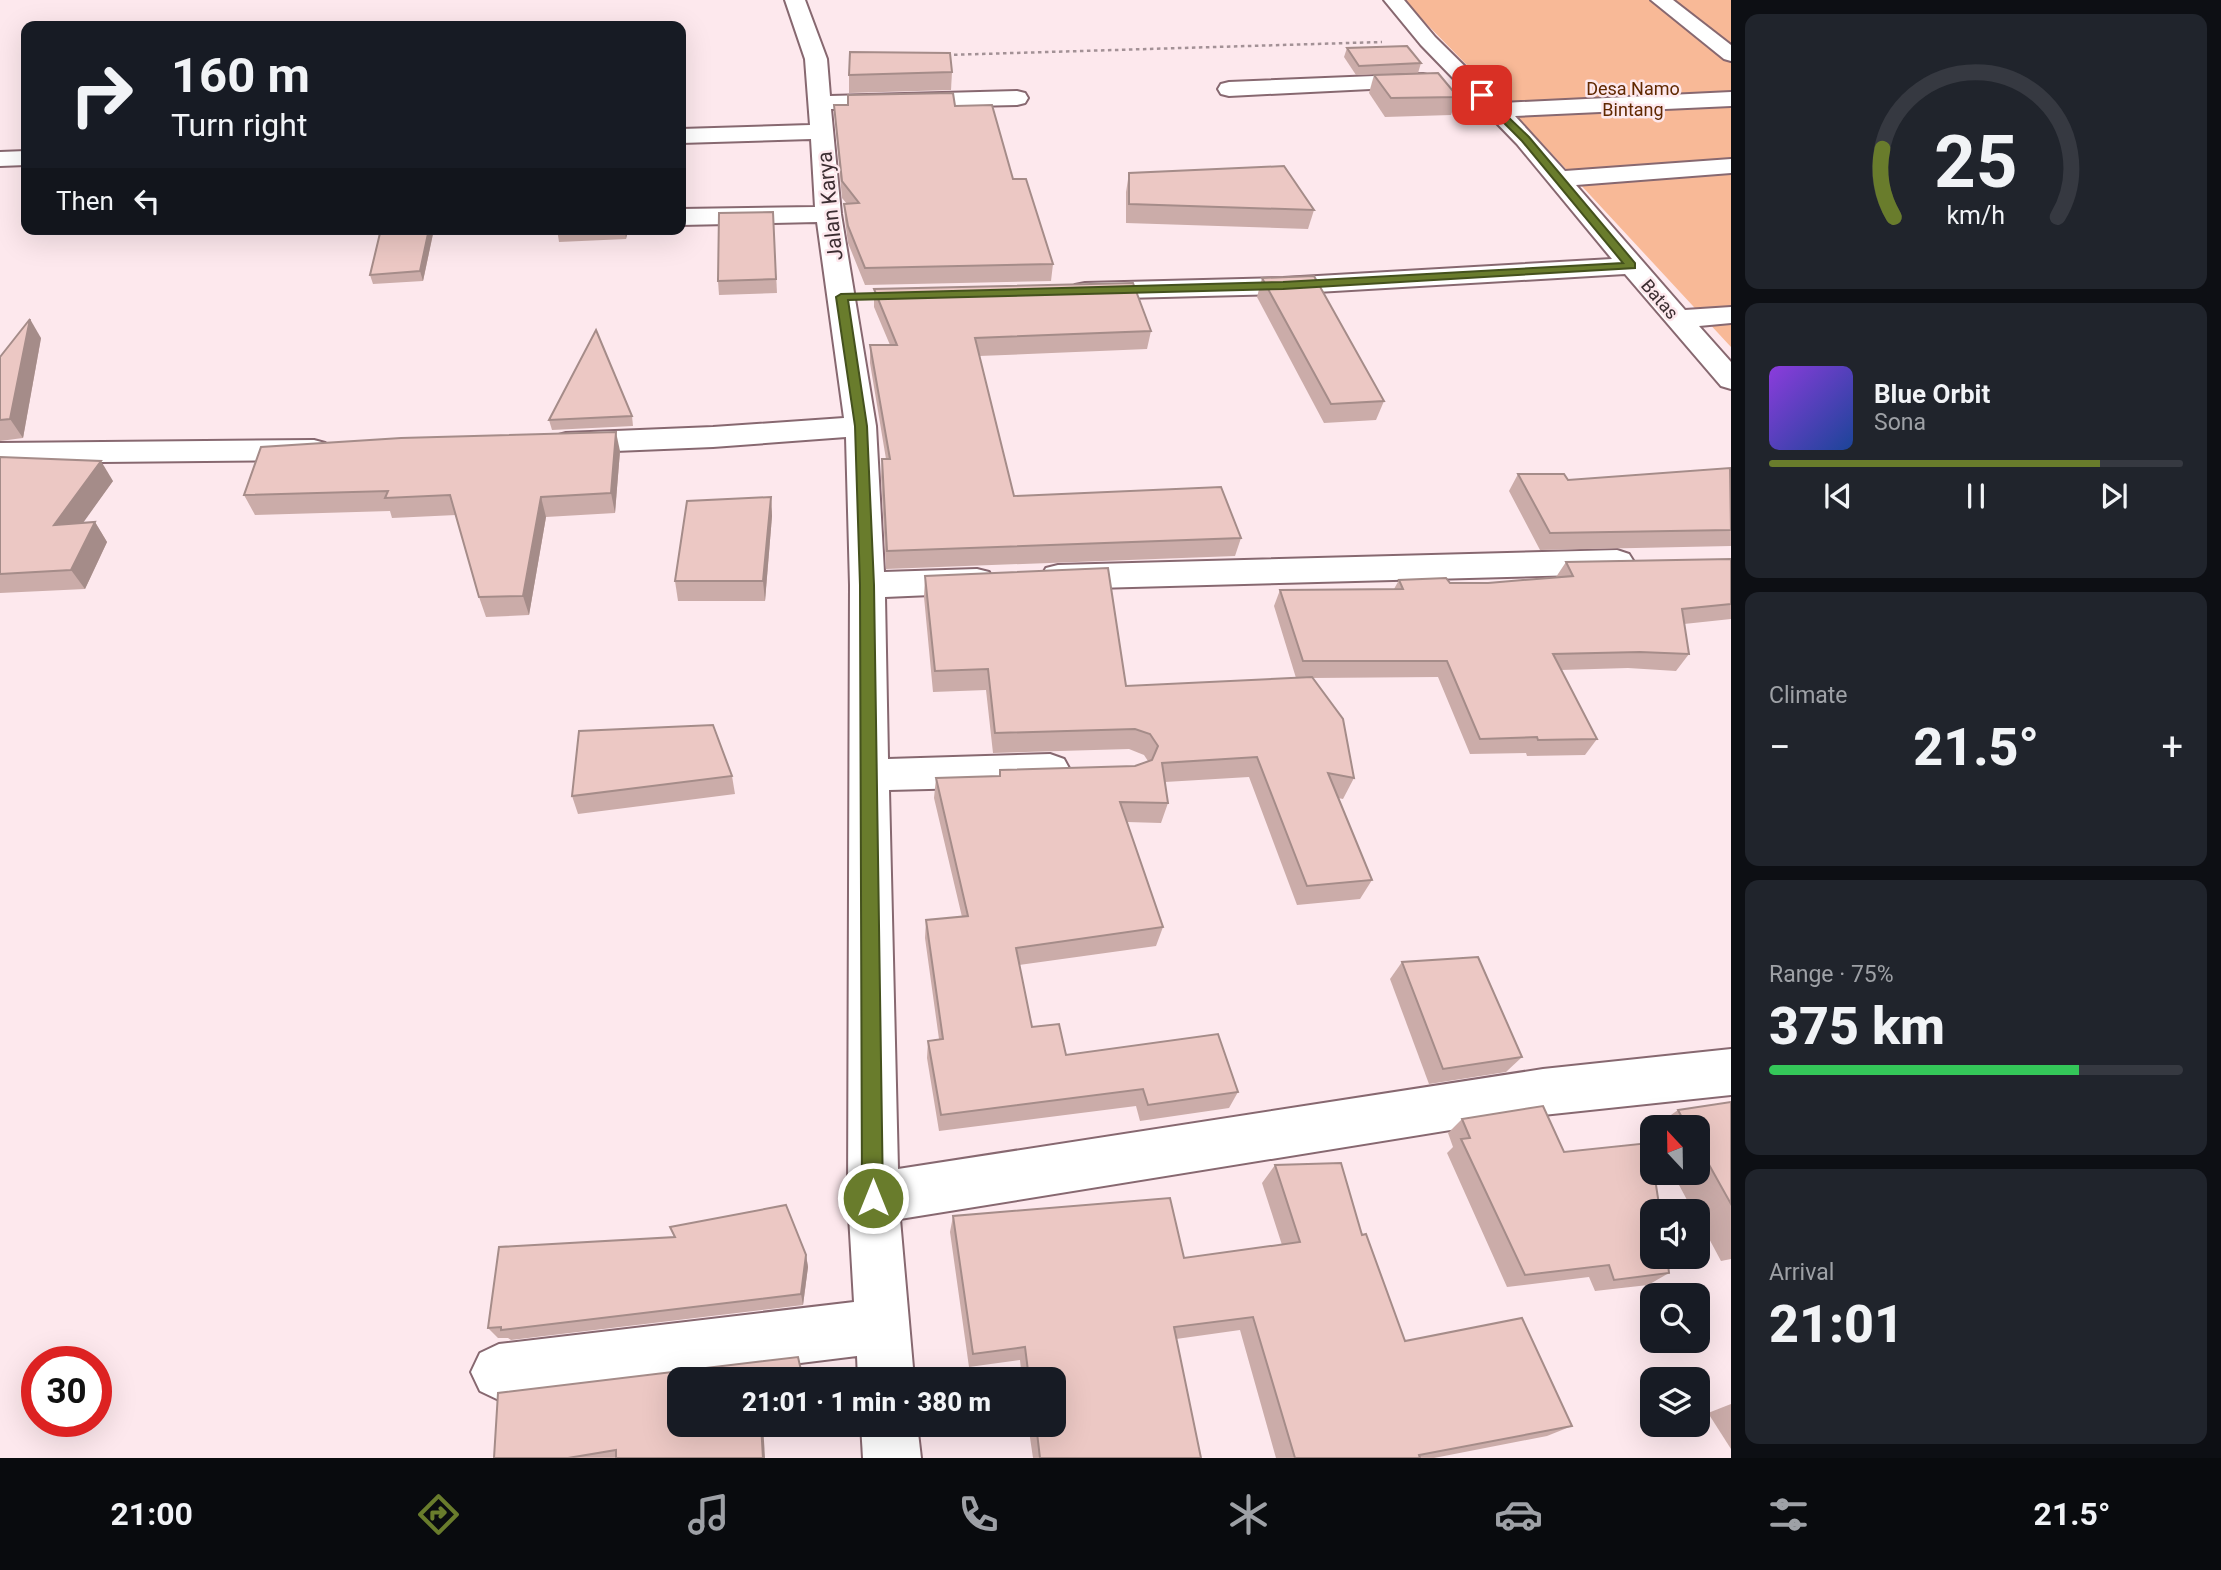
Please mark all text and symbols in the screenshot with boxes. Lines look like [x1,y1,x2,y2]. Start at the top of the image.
text: 160 m [171,47,310,104]
icon: right [56,49,147,140]
pin [1452,65,1512,125]
icon: arrive [1463,76,1501,114]
park label: Desa Namo Bintang [1586,78,1680,120]
text: Turn right [171,106,307,144]
text: 25 [1934,120,2018,206]
street label: Jalan Karya [812,150,848,262]
icon: left [128,182,166,220]
text: Then [56,186,114,216]
text: km/h [1947,201,2005,230]
street label: Batas [1637,275,1683,323]
text: Blue Orbit [1874,379,1990,409]
text: Sona [1874,409,1926,436]
icon: previous [1819,477,1857,515]
icon: pause [1957,477,1995,515]
icon: next [2095,477,2133,515]
text: Climate [1769,682,1848,709]
text: 21.5° [1913,717,2039,778]
text: − [1769,725,1791,769]
text: + [2161,725,2183,769]
text: Range · 75% [1769,961,1894,988]
text: 375 km [1769,996,1945,1057]
north arrow [1640,1115,1710,1185]
map controls [1640,1115,1710,1437]
position arrow [836,1161,910,1235]
button: sound [1640,1199,1710,1269]
text: Arrival [1769,1259,1834,1286]
button: search [1640,1283,1710,1353]
text: 21:01 [1769,1294,1904,1355]
speed limit sign: 30 [21,1346,112,1437]
button: layers [1640,1367,1710,1437]
text: 21:01 · 1 min · 380 m [742,1387,991,1417]
icon: directions [414,1490,463,1539]
icon: music [684,1490,733,1539]
icon: phone [954,1490,1003,1539]
icon: climate [1224,1490,1273,1539]
icon: car [1494,1490,1543,1539]
icon: filters [1764,1490,1813,1539]
text: 21:00 [110,1495,193,1533]
text: 21.5° [2034,1495,2110,1533]

